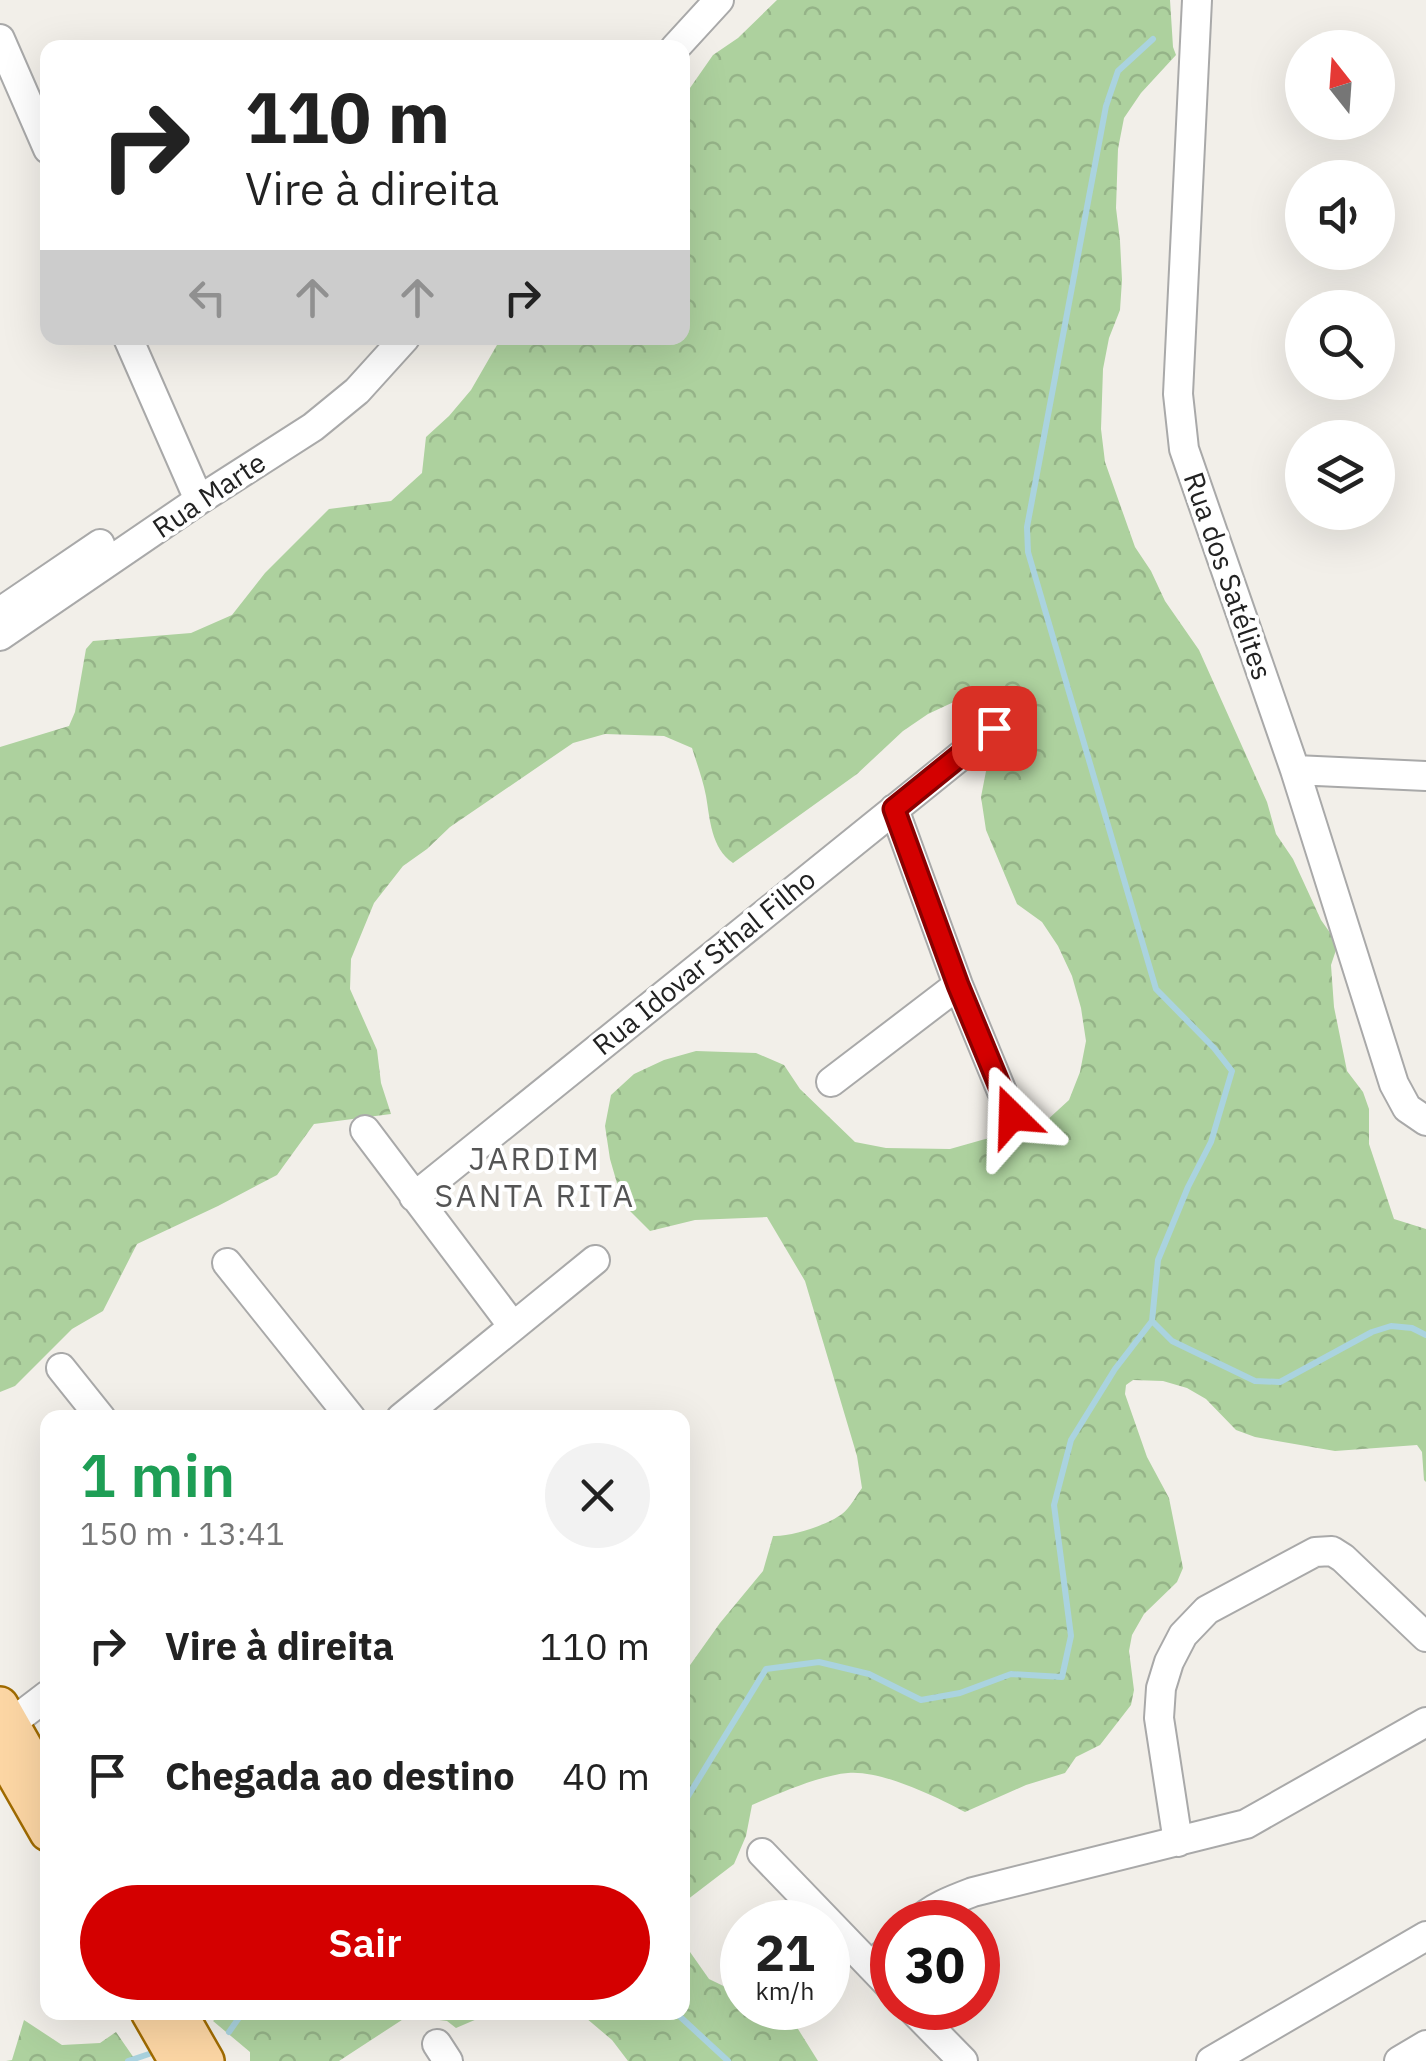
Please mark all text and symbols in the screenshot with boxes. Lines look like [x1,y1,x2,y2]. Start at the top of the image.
north arrow [1285,30,1395,140]
map controls [1285,30,1395,530]
text: 110 m [245,71,450,162]
icon: right [80,80,210,210]
text: Vire à direita [245,159,499,217]
button: sound [1285,160,1395,270]
icon: left [180,270,235,325]
icon: ahead [285,270,340,325]
icon: ahead [390,270,445,325]
icon: right [495,270,550,325]
button: search [1285,290,1395,400]
button: layers [1285,420,1395,530]
street label: Rua Marte [145,443,272,546]
street label: Rua dos Satélites [1176,467,1281,685]
pin [952,686,1037,771]
icon: arrive [967,701,1022,756]
street label: Rua Idovar Sthal Filho [585,860,823,1063]
position arrow [960,1064,1064,1168]
district label: JARDIM SANTA RITA [435,1137,635,1216]
text: 1 min [80,1435,235,1514]
button: close [545,1443,650,1548]
text: 150 m · 13:41 [80,1512,285,1554]
icon: right [80,1618,135,1673]
text: Vire à direita [165,1621,394,1670]
text: 110 m [539,1621,650,1670]
icon: arrive [80,1748,135,1803]
text: Chegada ao destino [165,1751,515,1800]
text: 40 m [562,1751,650,1800]
button: Sair [80,1885,650,2000]
speed limit sign: 30 [870,1900,1000,2030]
text: 21 [755,1920,815,1985]
text: km/h [756,1974,814,2007]

